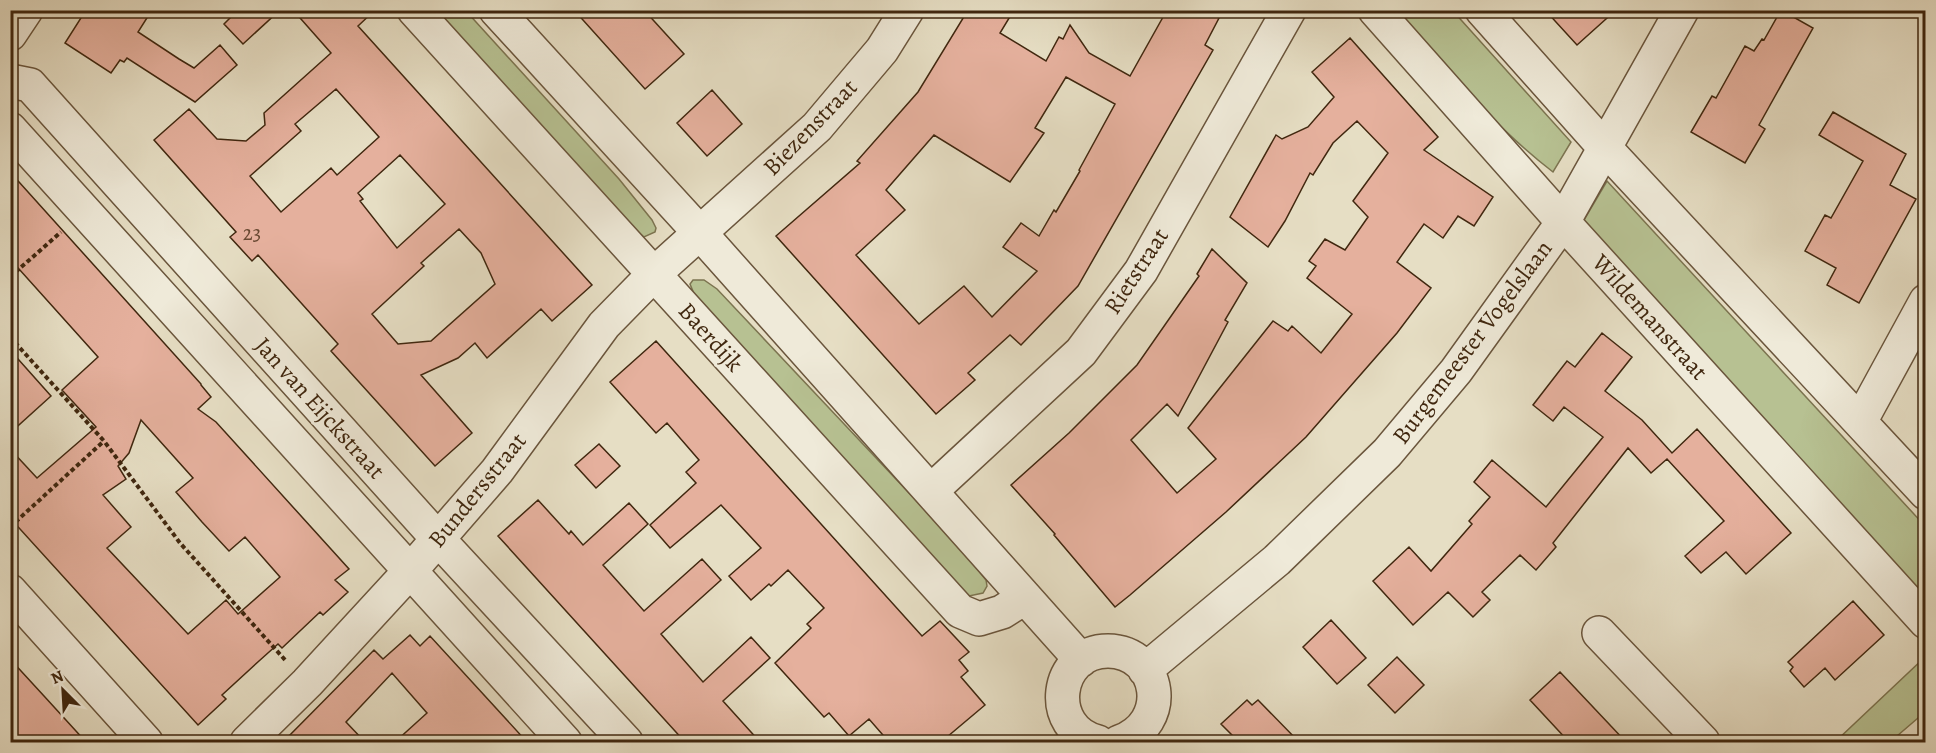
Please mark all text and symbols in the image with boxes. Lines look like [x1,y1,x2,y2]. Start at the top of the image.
street label: Biezenstraat [756,71,864,182]
house number: 23 [243,219,261,247]
street label: Rietstraat [1096,222,1176,320]
street label: Burgemeester Vogelslaan [1385,234,1559,450]
street label: Wildemanstraat [1584,247,1715,387]
street label: Baerdijk [671,296,751,379]
street label: Jan van Eijckstraat [248,330,392,486]
street label: Bundersstraat [421,426,533,554]
north arrow [33,660,93,720]
text: N [48,665,67,690]

